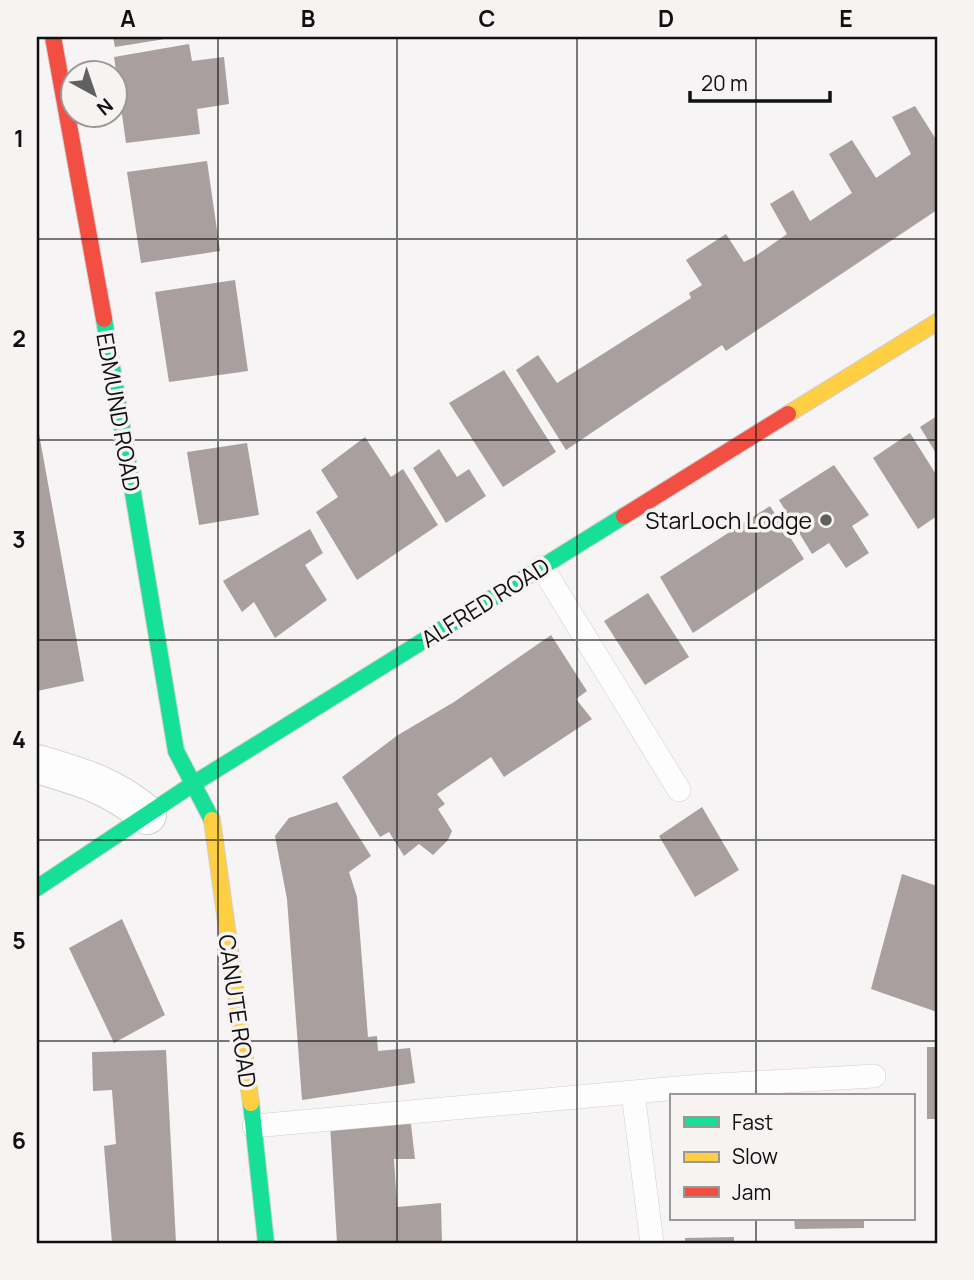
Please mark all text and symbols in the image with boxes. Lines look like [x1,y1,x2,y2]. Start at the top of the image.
text: A [120,2,136,34]
text: B [301,2,315,34]
text: C [479,2,496,34]
text: D [658,2,674,34]
text: E [839,2,853,34]
north arrow [60,60,130,130]
scale bar [690,60,830,104]
text: 20 m [701,69,748,97]
text: N [91,93,119,121]
text: 1 [14,122,24,154]
text: 2 [12,322,26,354]
street label: EDMUND ROAD [89,330,149,494]
place label: StarLoch Lodge [645,504,812,536]
marker: StarLoch Lodge [818,512,834,528]
text: 3 [12,523,26,555]
street label: ALFRED ROAD [415,550,555,654]
text: 4 [12,723,26,755]
text: 5 [12,924,26,956]
street label: CANUTE ROAD [211,932,265,1090]
legend [670,1094,914,1220]
text: Fast [732,1108,773,1136]
text: 6 [12,1124,26,1156]
text: Slow [732,1142,778,1170]
text: Jam [732,1178,771,1206]

